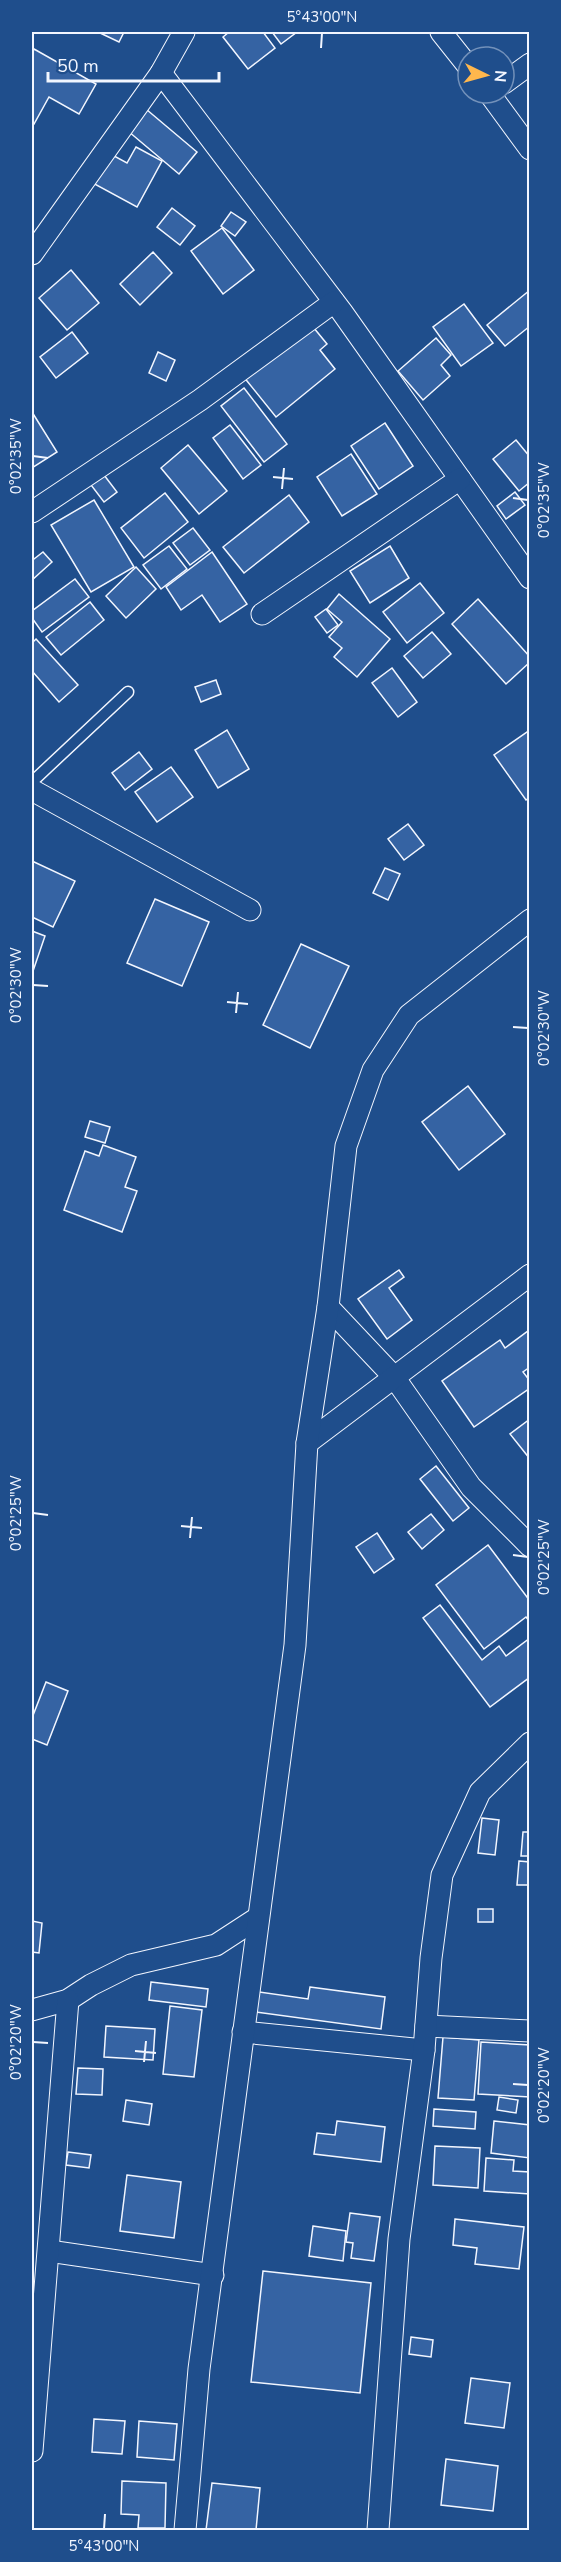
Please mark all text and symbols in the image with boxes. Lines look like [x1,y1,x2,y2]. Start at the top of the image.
text: 5°43'00"N [287,7,357,27]
scale bar [48,45,219,83]
north arrow [456,45,516,105]
text: 50 m [57,54,99,78]
text: N [488,69,511,83]
text: 0°02'35"W [6,417,26,494]
text: 0°02'35"W [534,461,554,538]
text: 0°02'30"W [6,946,26,1023]
text: 0°02'30"W [534,989,554,1066]
text: 0°02'25"W [6,1474,26,1551]
text: 0°02'25"W [534,1518,554,1595]
text: 0°02'20"W [6,2003,26,2080]
text: 0°02'20"W [534,2046,554,2123]
text: 5°43'00"N [69,2536,139,2556]

